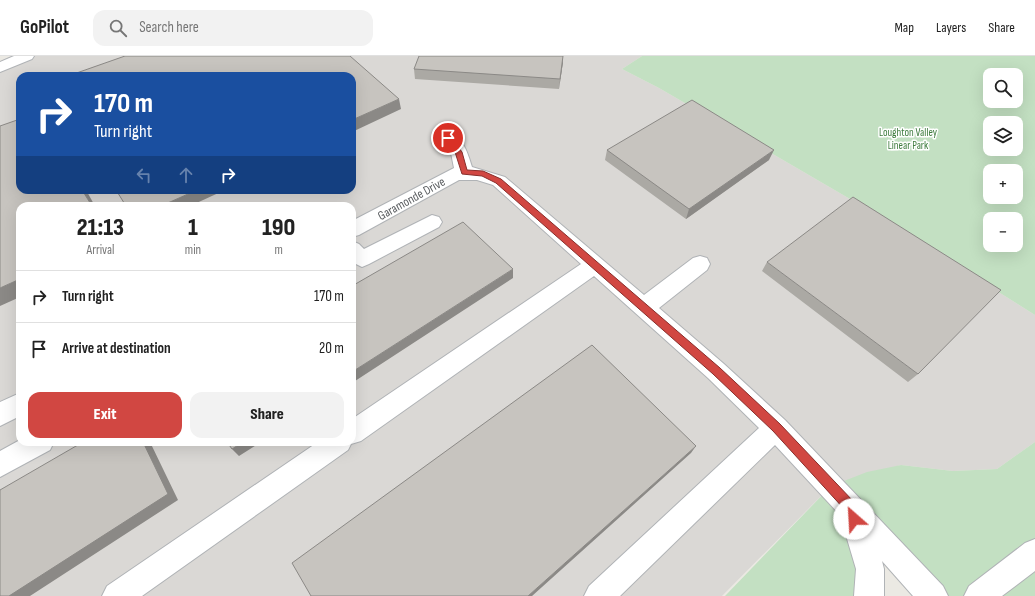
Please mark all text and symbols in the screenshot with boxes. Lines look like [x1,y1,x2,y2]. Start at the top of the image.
search box [93,10,373,46]
text: GoPilot [20,16,69,39]
icon: search [107,17,129,39]
text: Search here [139,18,199,37]
text: Map [894,19,914,36]
text: Layers [936,19,966,36]
text: Share [988,19,1015,36]
map controls [983,68,1023,252]
button: search [983,68,1023,108]
text: 170 m [94,87,153,120]
icon: right [28,88,80,140]
button: layers [983,116,1023,156]
text: Turn right [94,121,152,142]
pin [431,121,465,155]
park label: Loughton Valley Linear Park [879,126,938,152]
icon: arrive [437,127,459,149]
icon: left [133,164,155,186]
icon: ahead [175,164,197,186]
icon: right [217,164,239,186]
button: + [983,164,1023,204]
street label: Garamonde Drive [375,174,448,224]
button: − [983,212,1023,252]
text: 21:13 [77,213,124,242]
text: 1 [188,213,198,242]
text: 190 [262,213,295,242]
text: Arrival [86,242,114,258]
text: min [185,242,201,258]
text: m [274,242,283,258]
icon: right [28,286,50,308]
text: Turn right [62,287,114,306]
text: 170 m [314,287,344,306]
icon: arrive [28,338,50,360]
text: Arrive at destination [62,339,171,358]
text: 20 m [319,339,344,358]
button: Exit [28,392,182,438]
button: Share [190,392,344,438]
position arrow [833,498,875,540]

